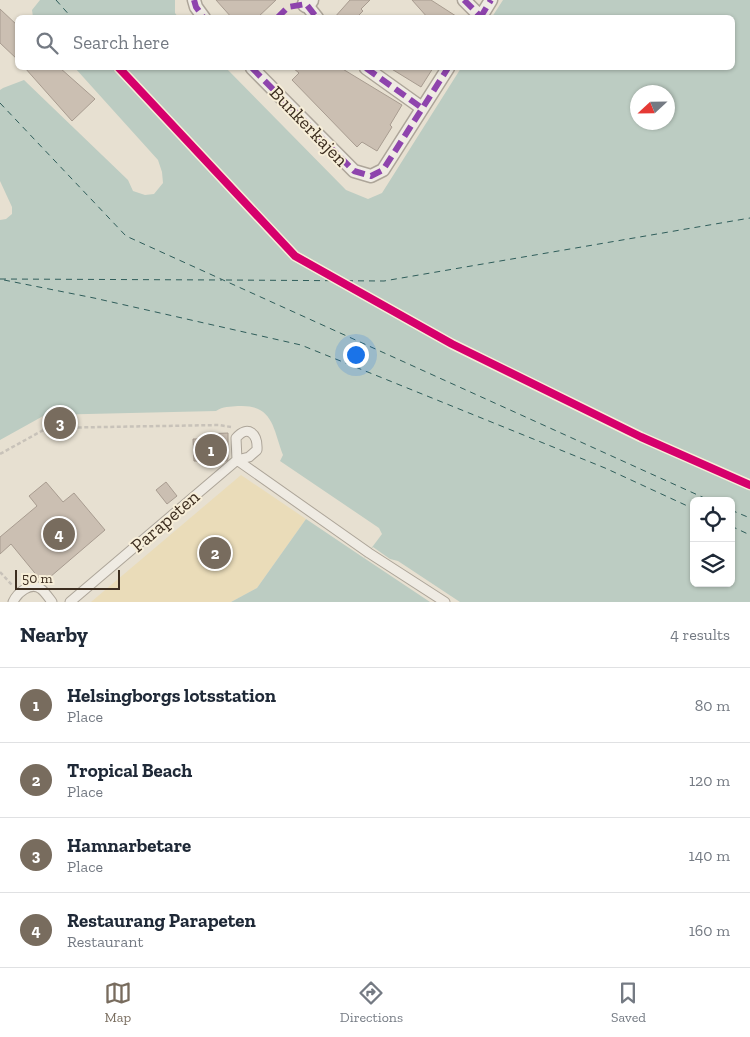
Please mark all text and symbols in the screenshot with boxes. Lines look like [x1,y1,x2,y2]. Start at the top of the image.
search box [15,15,735,70]
icon: search [33,29,61,57]
text: Search here [73,31,169,54]
street label: Bunkerkajen [265,81,353,171]
north arrow [630,85,675,130]
your location [343,342,369,368]
pin: 3 [44,404,76,442]
pin: 1 [195,431,227,469]
street label: Parapeten [126,485,204,557]
map controls [690,497,735,587]
button: locate [690,497,735,542]
pin: 4 [43,515,75,553]
pin: 2 [199,534,231,572]
button: layers [690,542,735,587]
scale bar [15,567,120,590]
text: 50 m [22,570,53,587]
text: Nearby [20,622,88,647]
text: 4 results [670,625,730,644]
text: Helsingborgs lotsstation [67,684,276,707]
text: 1 [33,696,39,715]
text: 80 m [695,696,730,715]
text: Place [67,707,103,726]
text: Tropical Beach [67,759,192,782]
text: 2 [32,771,40,790]
text: 120 m [689,771,730,790]
text: Place [67,782,103,801]
text: Hamnarbetare [67,834,191,857]
text: 3 [32,846,40,865]
text: 140 m [689,846,730,865]
text: Place [67,857,103,876]
text: Restaurang Parapeten [67,909,256,932]
text: 4 [31,921,41,940]
text: 160 m [689,921,730,940]
text: Restaurant [67,932,143,951]
tab: Map [104,979,132,1026]
tab: Directions [340,979,403,1026]
tab: Saved [611,979,646,1026]

